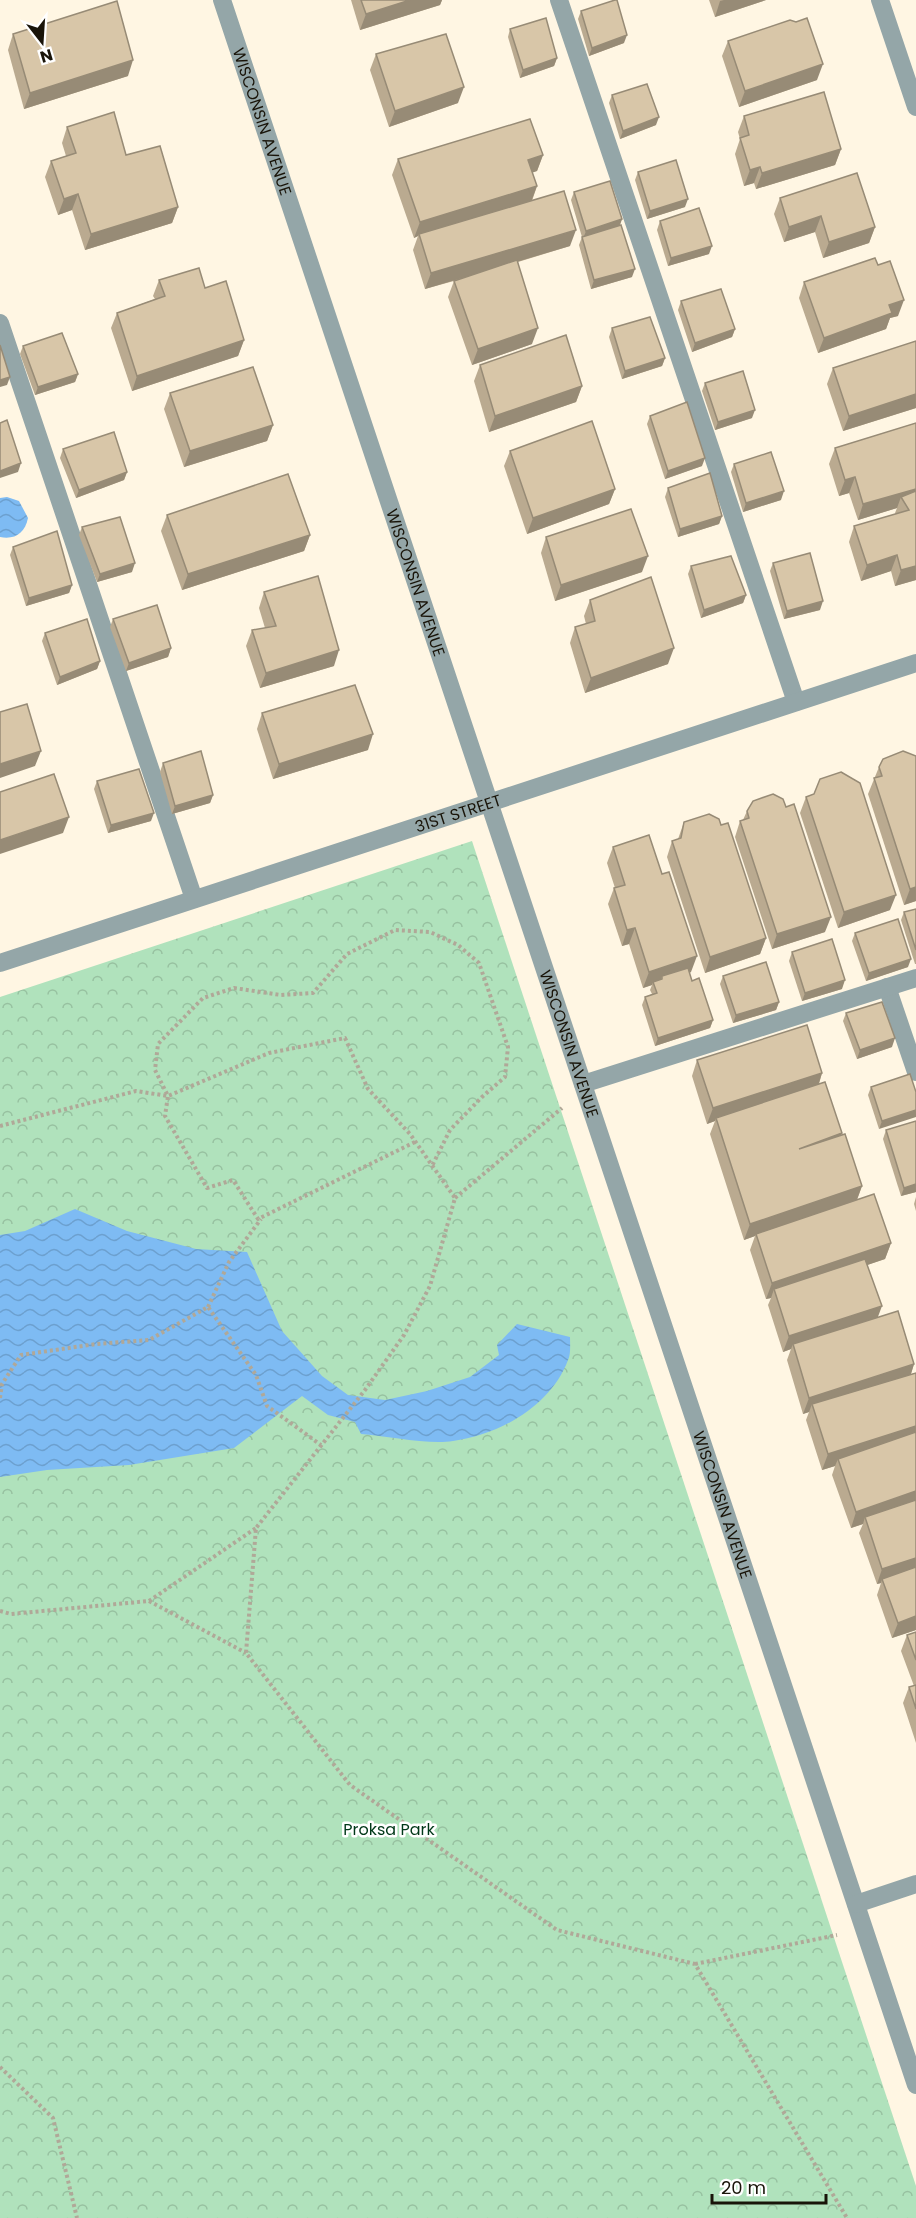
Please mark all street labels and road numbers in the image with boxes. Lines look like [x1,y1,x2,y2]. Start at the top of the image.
street label: WISCONSIN AVENUE [227,45,297,198]
street label: WISCONSIN AVENUE [380,506,451,659]
street label: 31ST STREET [412,788,505,838]
street label: WISCONSIN AVENUE [534,967,604,1121]
street label: WISCONSIN AVENUE [687,1428,758,1582]

